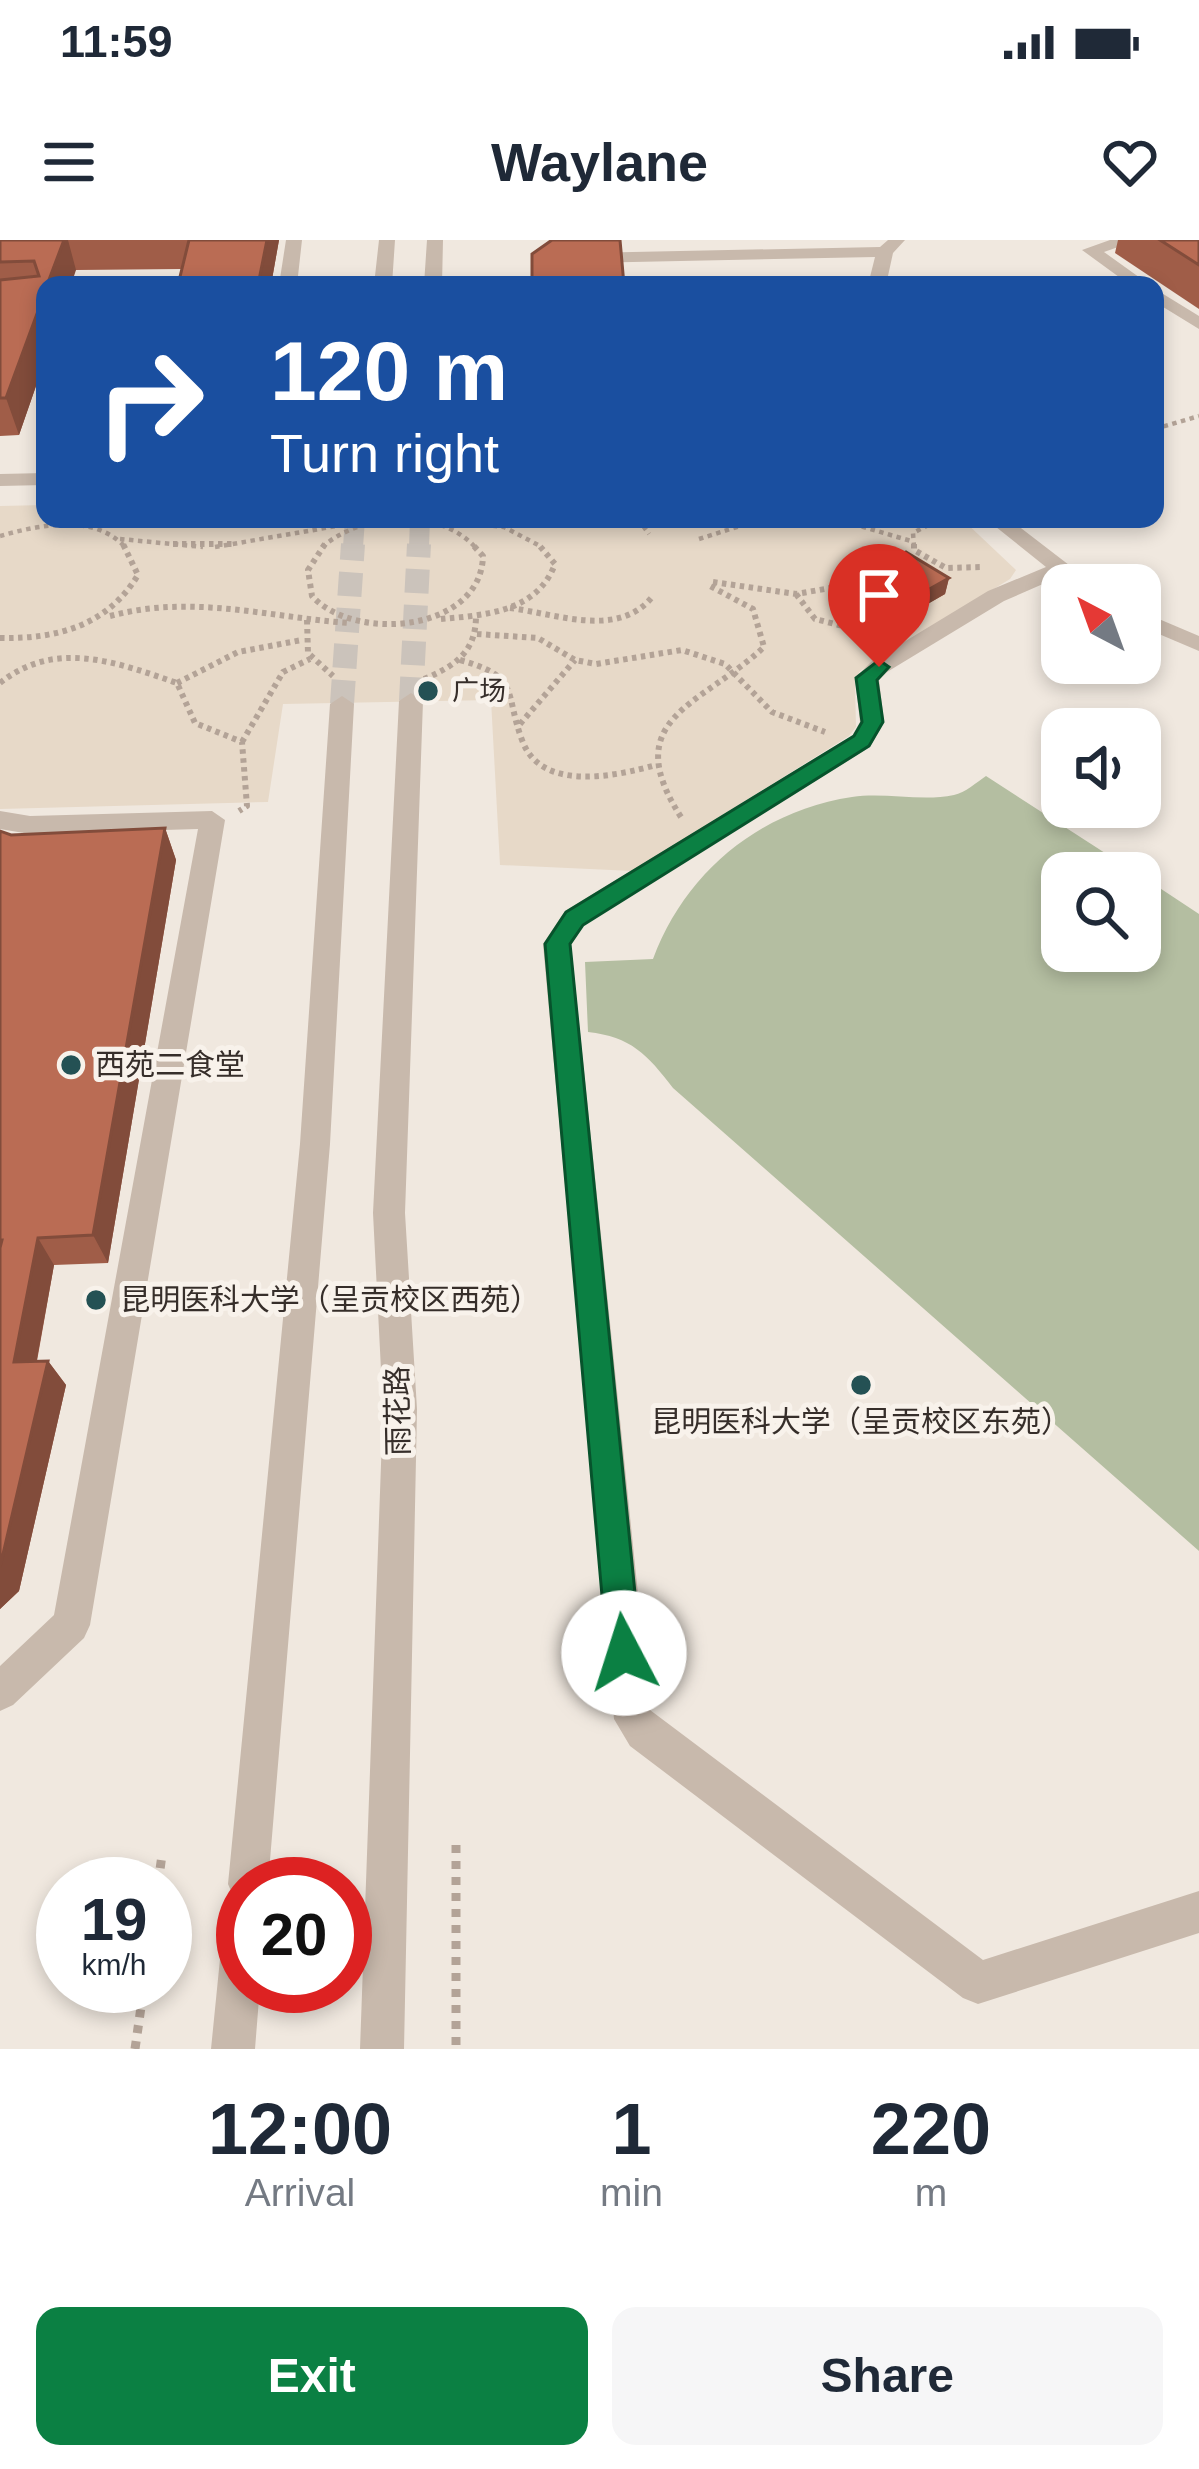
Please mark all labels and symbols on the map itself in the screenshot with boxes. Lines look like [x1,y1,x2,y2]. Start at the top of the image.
pin [828,544,930,667]
north arrow [1041,564,1161,684]
place label: 广场 [452,676,506,706]
marker: 广场 [415,678,441,704]
place label: 西苑二食堂 [95,1048,245,1081]
marker: 西苑二食堂 [58,1052,84,1078]
place label: 昆明医科大学（呈贡校区西苑） [120,1283,540,1316]
marker: 昆明医科大学（呈贡校区西苑） [83,1287,109,1313]
street label: 雨花路 [380,1366,415,1456]
marker: 昆明医科大学（呈贡校区东苑） [848,1372,874,1398]
place label: 昆明医科大学（呈贡校区东苑） [651,1405,1071,1438]
position arrow [561,1590,687,1716]
speed limit sign: 20 [216,1857,372,2013]

